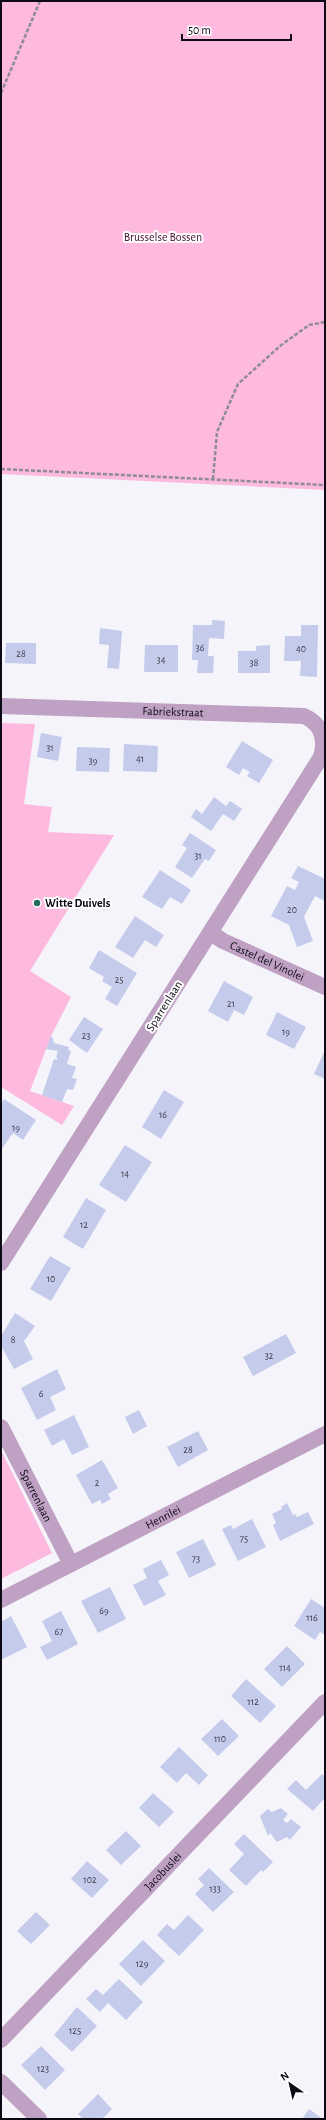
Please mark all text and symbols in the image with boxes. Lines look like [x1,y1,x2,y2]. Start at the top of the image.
scale bar [182,16,291,42]
text: 50 m [188,24,211,36]
park label: Brusselse Bossen [124,231,202,243]
house number: 36 [196,643,205,653]
house number: 40 [296,644,306,654]
house number: 28 [16,649,26,659]
house number: 34 [157,655,166,665]
house number: 38 [250,658,259,668]
street label: Fabriekstraat [142,705,204,719]
house number: 31 [46,743,54,753]
house number: 41 [136,754,144,764]
house number: 39 [89,756,98,766]
house number: 31 [194,851,202,861]
place label: Witte Duivels [45,897,111,909]
marker: Witte Duivels [32,898,42,908]
house number: 20 [287,905,297,915]
street label: Castel del Vinolei [228,939,306,983]
house number: 25 [115,975,123,985]
street label: Sparrenlaan [144,979,184,1033]
house number: 21 [227,999,235,1009]
house number: 19 [282,1027,290,1037]
house number: 23 [82,1031,90,1041]
house number: 16 [159,1110,167,1120]
house number: 19 [12,1123,20,1133]
house number: 14 [121,1169,129,1179]
house number: 12 [80,1220,88,1230]
house number: 10 [47,1274,55,1284]
house number: 8 [11,1335,16,1345]
house number: 32 [265,1351,274,1361]
house number: 6 [39,1389,44,1399]
house number: 28 [183,1445,193,1455]
street label: Sparrenlaan [18,1468,54,1524]
house number: 2 [95,1478,100,1488]
street label: Henrilei [143,1503,183,1531]
house number: 75 [240,1534,248,1544]
house number: 73 [192,1554,200,1564]
house number: 69 [99,1606,109,1616]
house number: 116 [306,1613,318,1623]
house number: 67 [55,1627,63,1637]
house number: 114 [279,1663,291,1673]
house number: 112 [247,1697,259,1707]
house number: 110 [214,1734,226,1744]
street label: Jacobuslei [142,1850,184,1892]
house number: 102 [83,1875,97,1885]
house number: 133 [209,1884,221,1894]
house number: 129 [136,1959,149,1969]
house number: 125 [69,2026,81,2036]
house number: 123 [37,2064,49,2074]
north arrow [270,2064,310,2104]
text: N [278,2069,291,2083]

